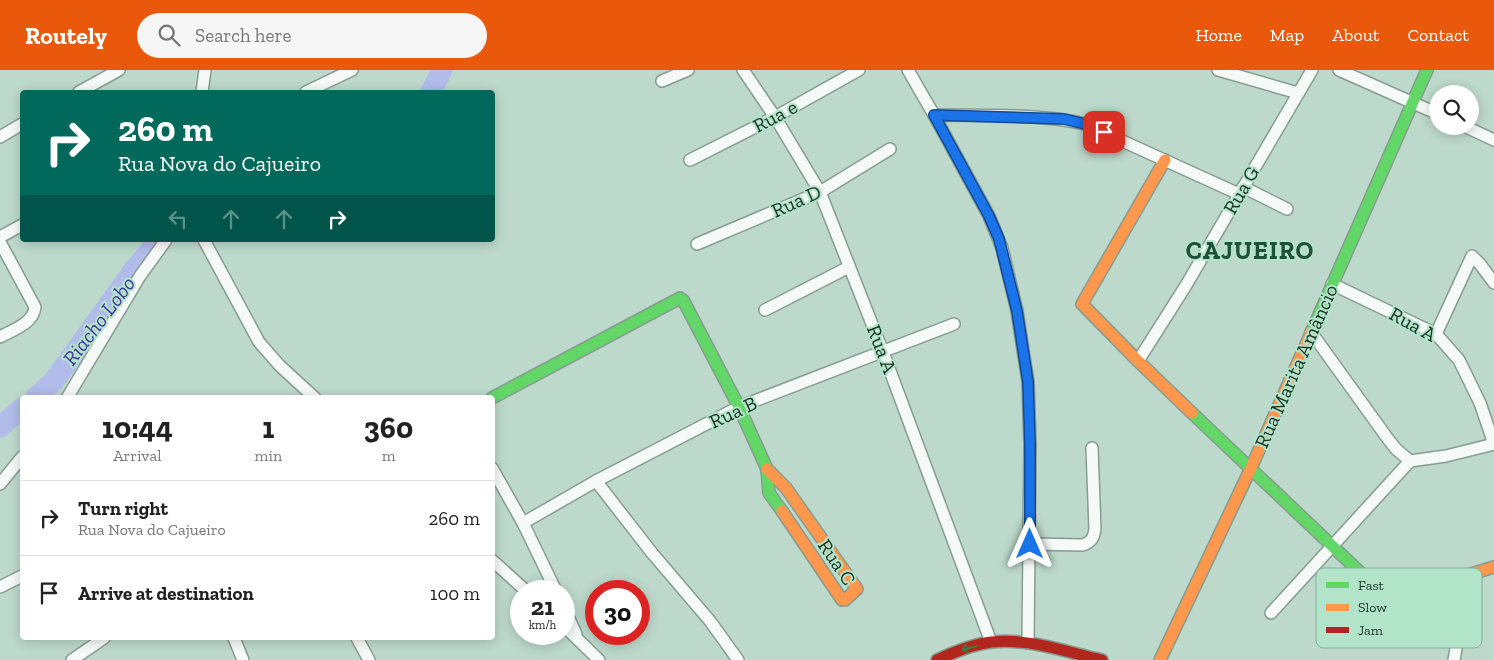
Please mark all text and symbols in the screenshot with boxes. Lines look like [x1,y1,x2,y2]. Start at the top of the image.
search box [137,13,487,58]
text: Routely [25,21,107,50]
icon: search [155,21,183,49]
text: Search here [195,24,291,47]
text: Home [1195,24,1242,46]
text: Map [1270,24,1304,46]
text: About [1332,24,1379,46]
text: Contact [1407,24,1469,46]
map controls [1429,85,1479,135]
button: search [1429,85,1479,135]
street label: Rua e [749,94,801,138]
text: 260 m [118,108,213,150]
icon: right [35,110,100,175]
pin [1083,111,1125,153]
icon: arrive [1090,118,1118,146]
text: Rua Nova do Cajueiro [118,150,321,177]
street label: Rua G [1218,162,1264,218]
street label: Rua D [767,179,825,223]
icon: left [164,205,192,233]
icon: ahead [217,205,245,233]
icon: ahead [270,205,298,233]
icon: right [323,205,351,233]
district label: CAJUEIRO [1186,235,1314,265]
water label: Riacho Lobo [57,271,140,370]
street label: Rua Marita Amâncio [1249,281,1343,451]
street label: Rua A [1385,301,1442,347]
street label: Rua A [862,321,903,378]
street label: Rua B [705,391,761,433]
text: 10:44 [102,410,173,446]
text: 1 [262,410,274,446]
text: 360 [364,410,413,446]
text: Arrival [113,446,161,465]
text: min [255,446,282,465]
text: m [382,446,395,465]
text: Turn right [78,497,168,520]
icon: right [35,504,63,532]
text: 260 m [428,507,480,530]
position arrow [1003,517,1055,569]
text: Rua Nova do Cajueiro [78,520,226,539]
street label: Rua C [813,534,861,590]
legend [1316,568,1482,648]
text: Fast [1358,577,1385,594]
icon: arrive [35,579,63,607]
speed limit sign: 30 [585,580,650,645]
text: Arrive at destination [78,582,254,605]
text: 100 m [430,582,480,605]
text: 21 [531,591,554,621]
text: Slow [1358,599,1387,616]
text: km/h [529,618,556,632]
text: Jam [1358,622,1383,639]
one-way arrow [961,643,977,653]

